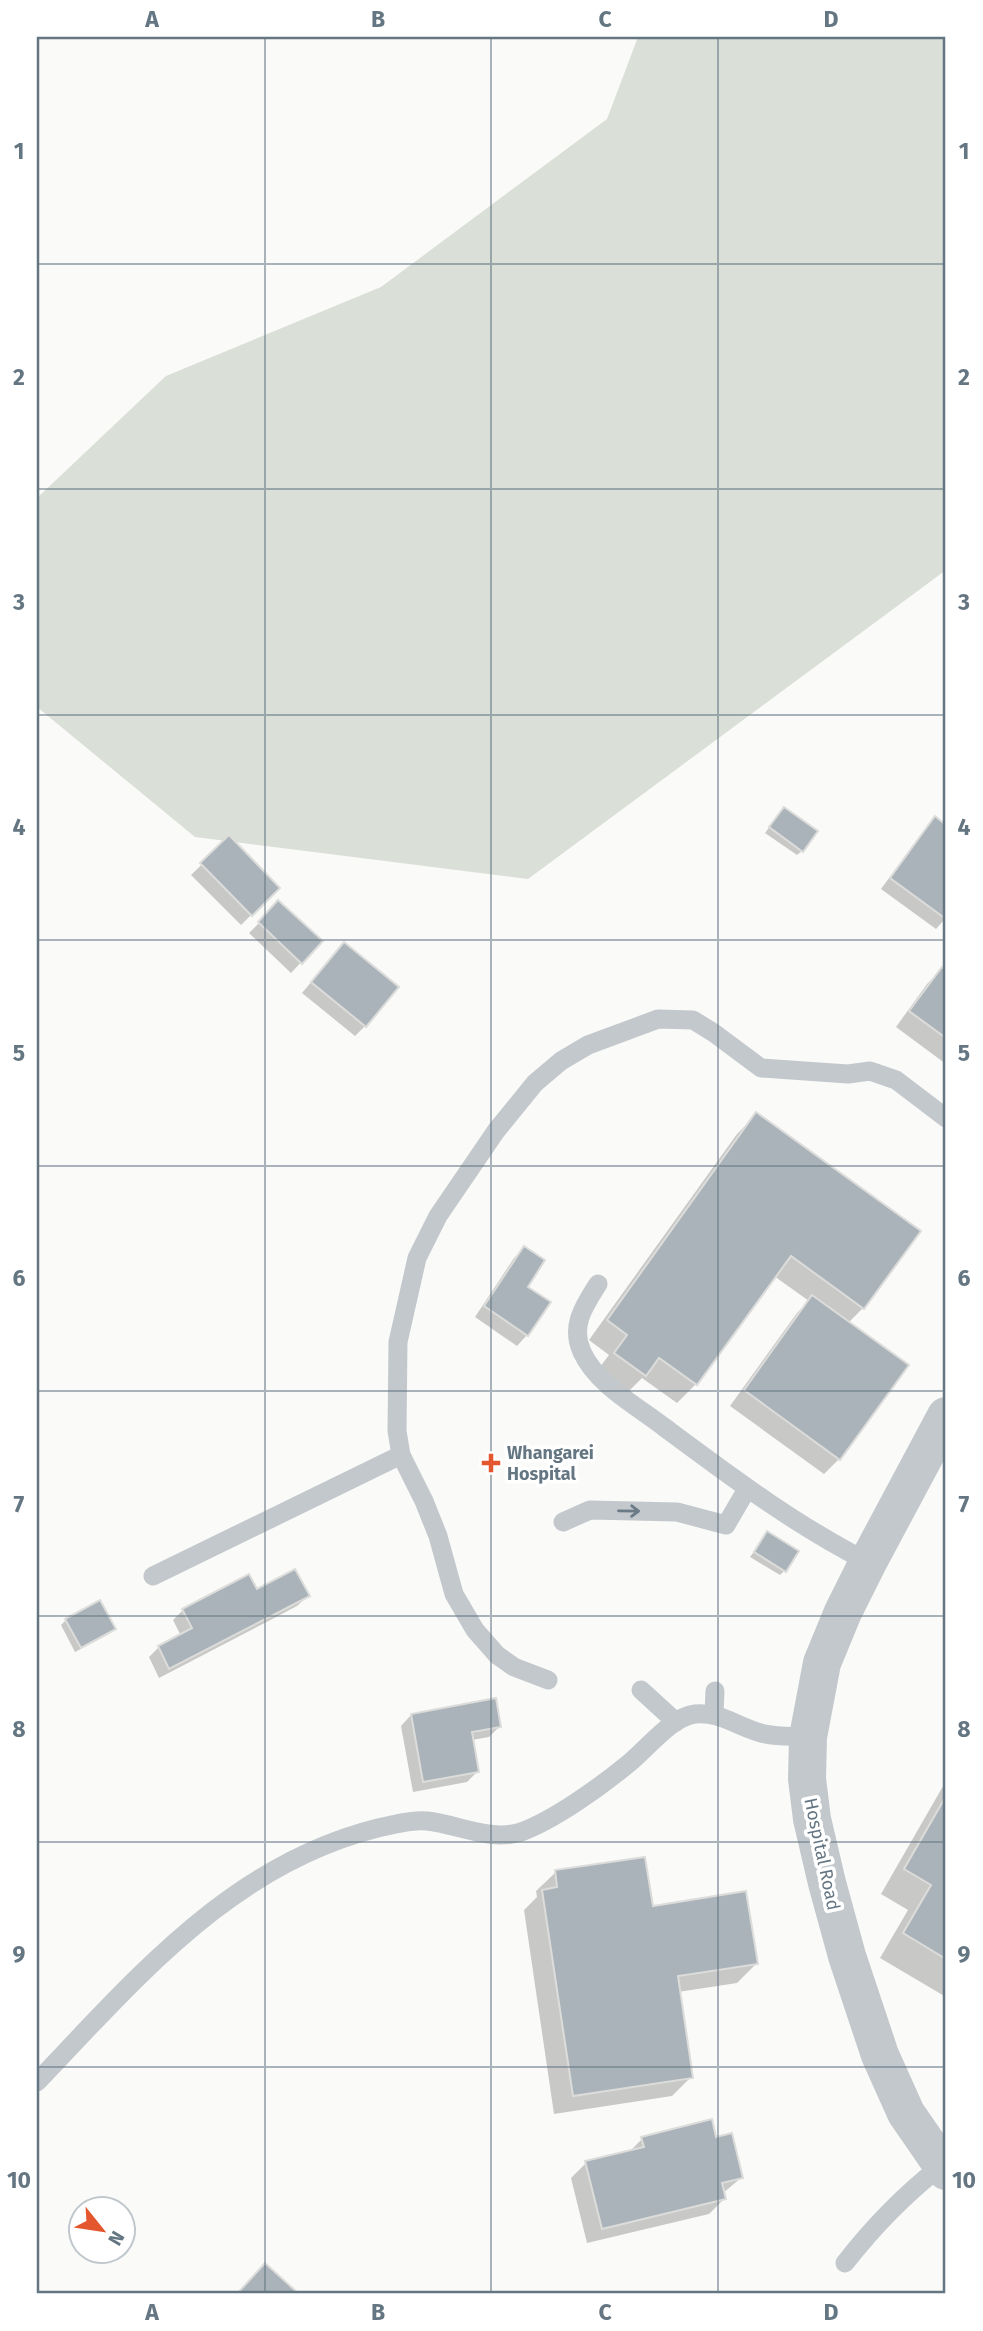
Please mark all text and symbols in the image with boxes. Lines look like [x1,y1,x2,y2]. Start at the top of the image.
text: A [144,5,159,33]
text: B [371,5,385,33]
text: C [598,5,612,33]
text: D [824,5,839,33]
text: 1 [14,137,24,165]
text: 1 [959,137,969,165]
text: 2 [13,363,25,391]
text: 2 [958,363,970,391]
text: 3 [12,588,25,616]
text: 3 [957,588,970,616]
text: 4 [13,813,26,841]
text: 4 [958,813,971,841]
text: 5 [13,1039,25,1067]
text: 5 [958,1039,970,1067]
text: 6 [13,1264,26,1292]
text: 6 [958,1264,971,1292]
place label: Whangarei Hospital [507,1442,594,1485]
marker: Whangarei Hospital [481,1453,501,1473]
text: 7 [14,1490,25,1518]
text: 7 [959,1490,970,1518]
one-way arrow [618,1504,641,1518]
text: 8 [12,1715,26,1743]
text: 8 [957,1715,971,1743]
street label: Hospital Road [799,1796,845,1912]
text: 9 [13,1940,26,1968]
text: 9 [958,1940,971,1968]
text: 10 [7,2166,31,2194]
text: 10 [952,2166,976,2194]
north arrow [66,2194,136,2264]
text: N [103,2227,129,2249]
text: A [144,2298,159,2326]
text: B [371,2298,385,2326]
text: C [598,2298,612,2326]
text: D [824,2298,839,2326]

